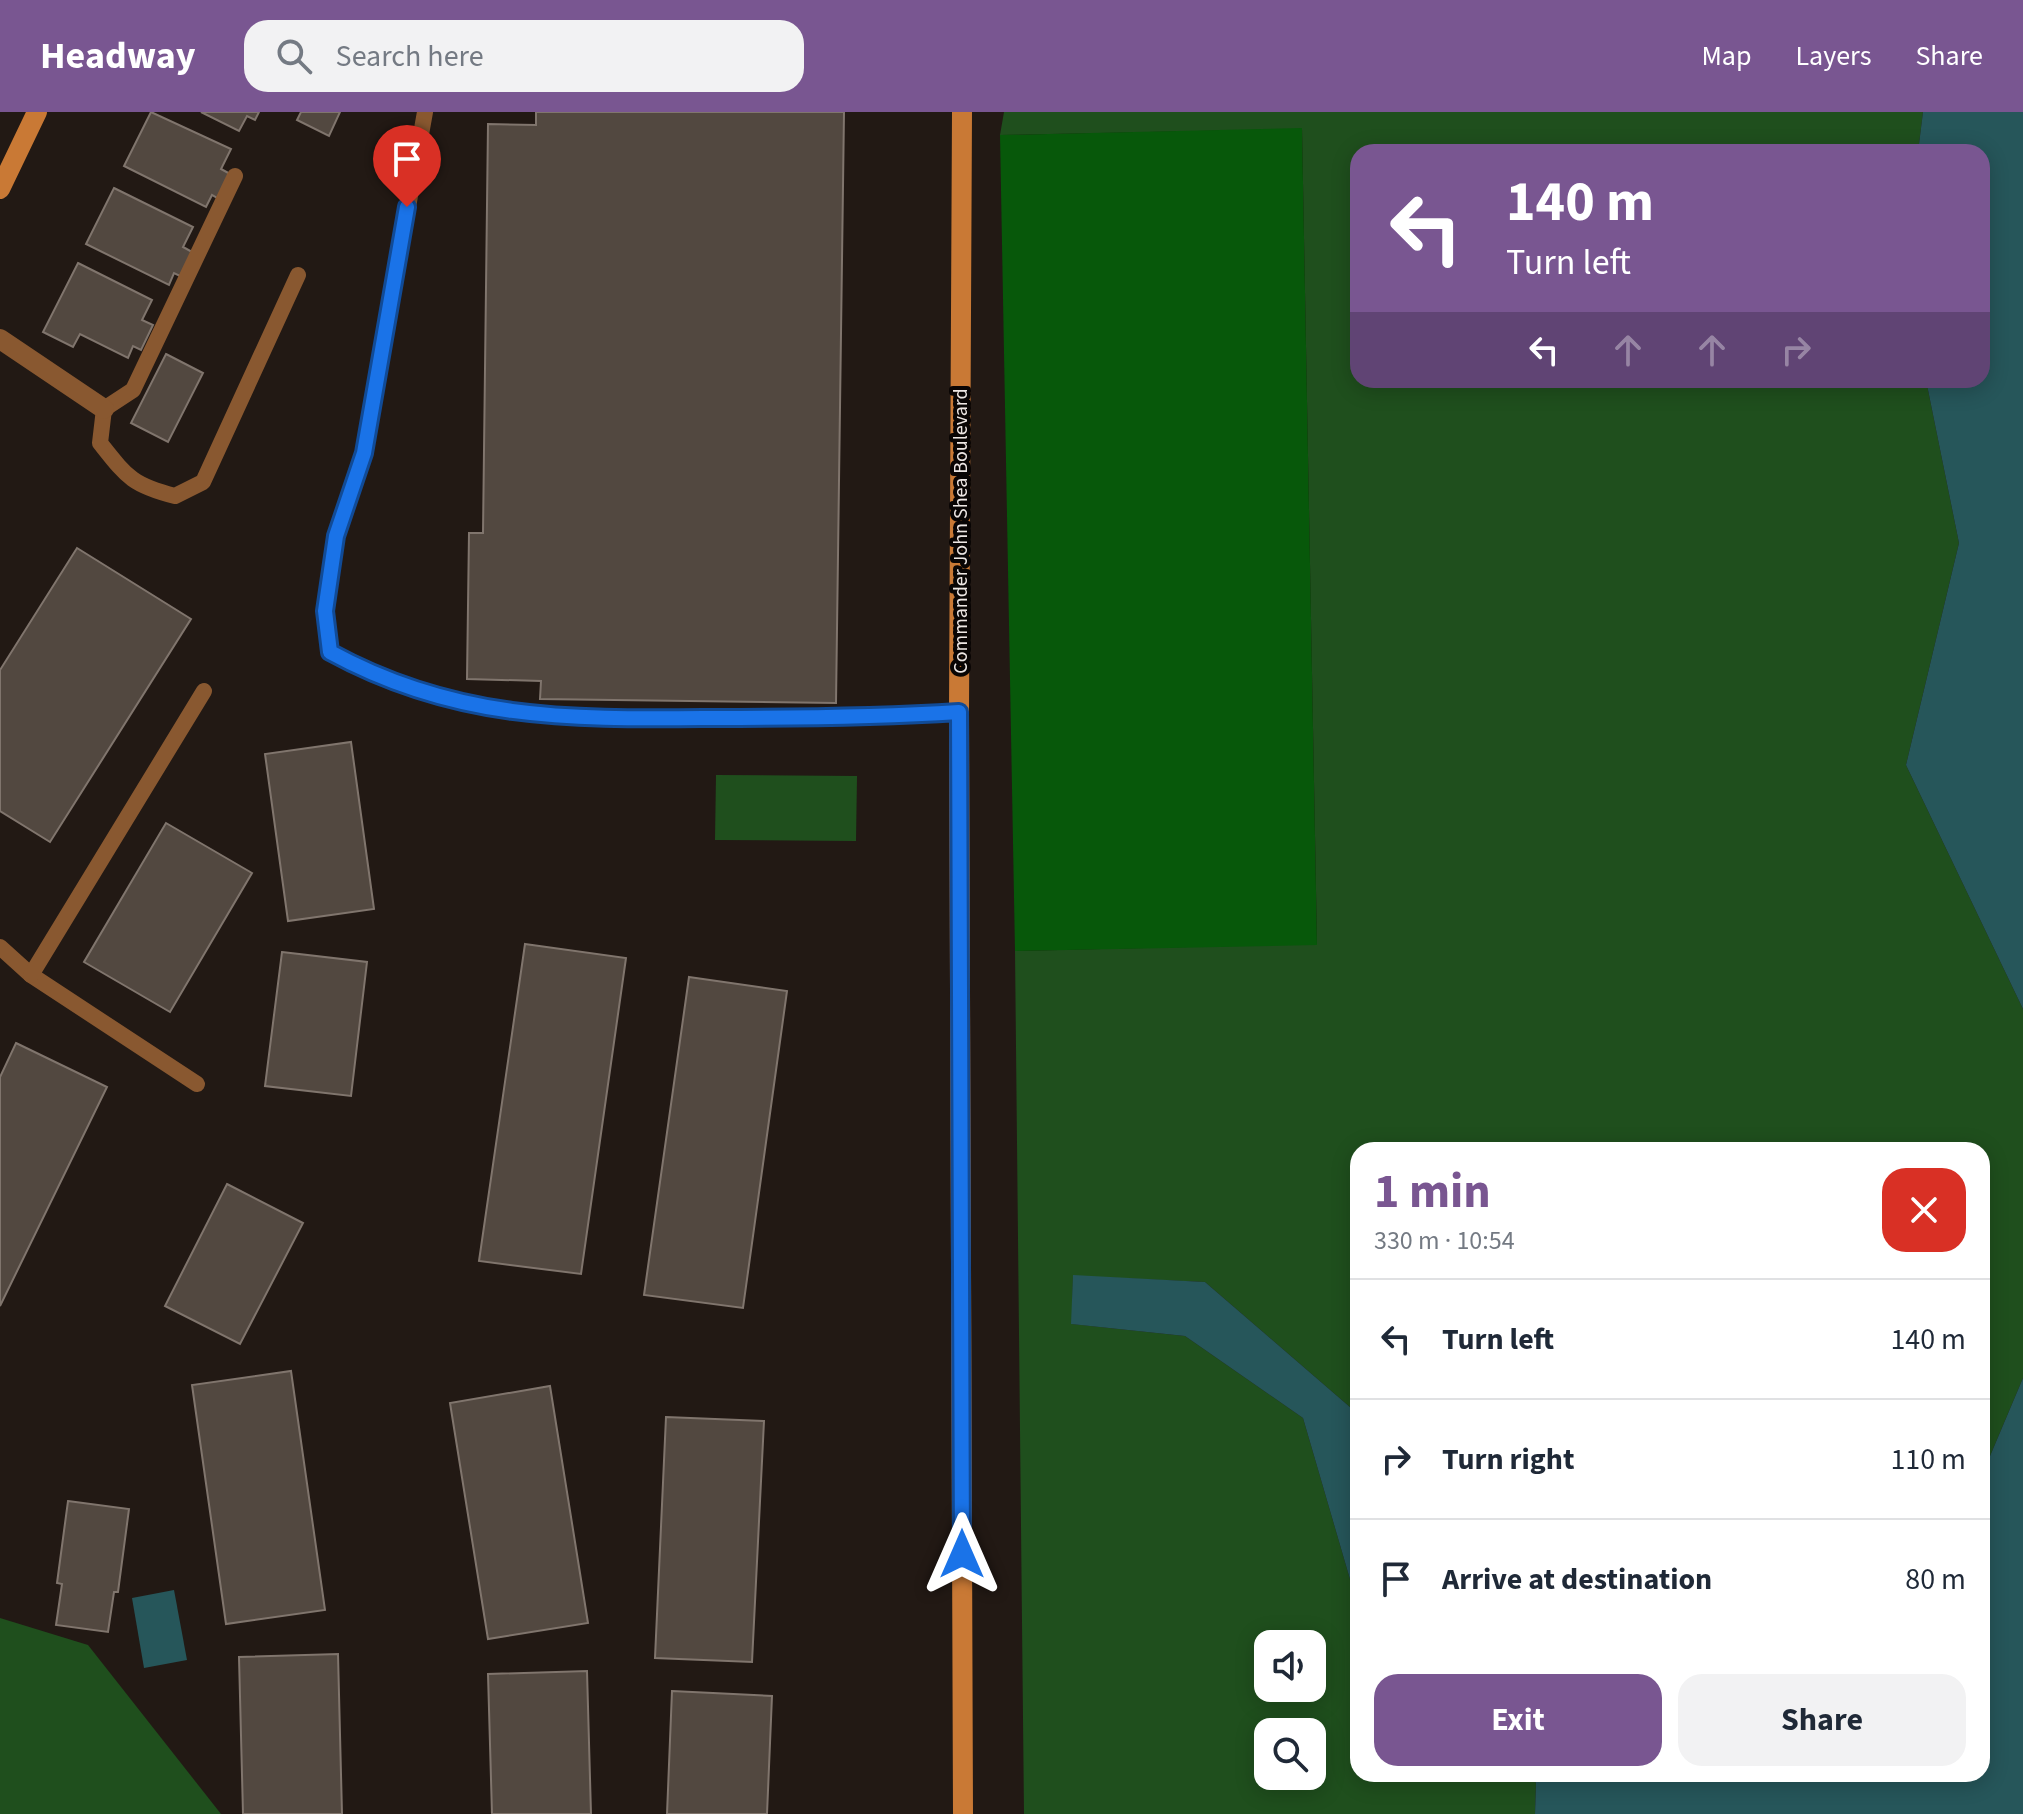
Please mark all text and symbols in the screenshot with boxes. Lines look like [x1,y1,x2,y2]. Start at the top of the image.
search box [244,20,804,92]
text: Headway [40,29,196,83]
icon: search [272,34,316,78]
text: Search here [336,35,484,78]
text: Map [1701,36,1751,76]
text: Layers [1795,36,1871,76]
text: Share [1915,36,1983,76]
pin [373,125,441,207]
icon: arrive [385,137,429,181]
text: 140 m [1506,163,1654,242]
icon: left [1374,176,1478,280]
text: Turn left [1506,237,1631,288]
icon: left [1522,328,1566,372]
icon: ahead [1606,328,1650,372]
icon: ahead [1690,328,1734,372]
icon: right [1774,328,1818,372]
street label: Commander John Shea Boulevard [947,388,975,674]
text: 1 min [1374,1158,1491,1226]
button: close [1882,1168,1966,1252]
text: 330 m · 10:54 [1374,1222,1515,1259]
icon: left [1374,1317,1418,1361]
text: Turn left [1442,1318,1554,1361]
text: 140 m [1890,1318,1966,1361]
icon: right [1374,1437,1418,1481]
text: Turn right [1442,1438,1574,1481]
text: 110 m [1890,1438,1966,1481]
position arrow [920,1512,1004,1596]
icon: arrive [1374,1557,1418,1601]
text: Arrive at destination [1442,1558,1712,1601]
text: 80 m [1905,1558,1966,1601]
map controls [1254,1630,1326,1790]
button: sound [1254,1630,1326,1702]
button: Exit [1374,1674,1662,1766]
button: Share [1678,1674,1966,1766]
button: search [1254,1718,1326,1790]

